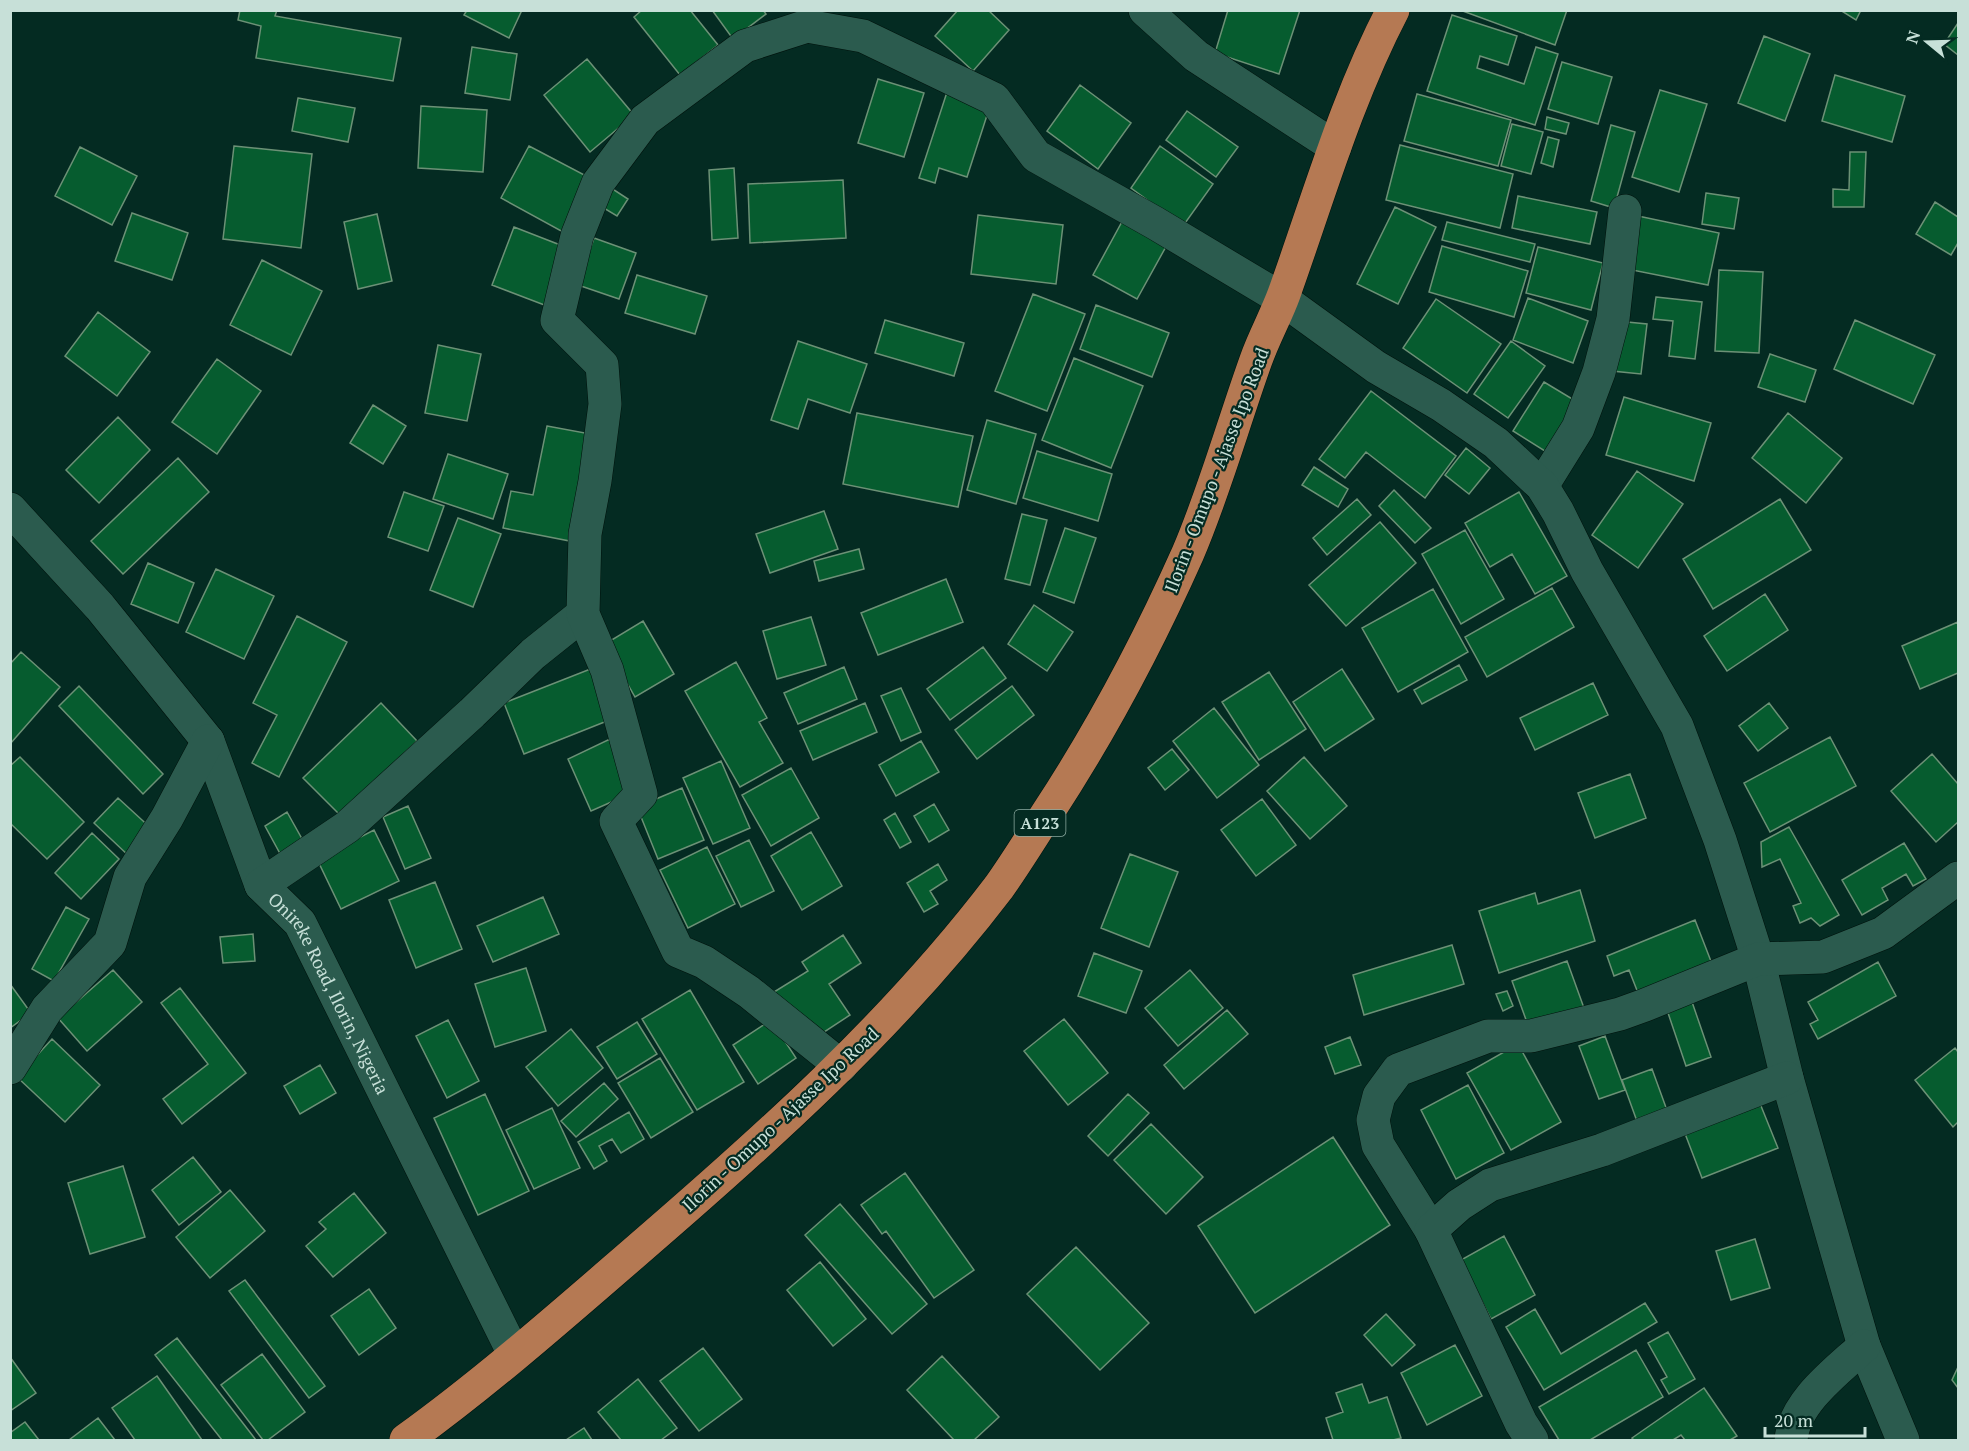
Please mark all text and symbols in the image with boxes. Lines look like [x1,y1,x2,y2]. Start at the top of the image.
north arrow [1897,12,1957,72]
text: N [1900,28,1925,46]
street label: Ilorin - Omupo - Ajasse Ipo Road [1158,344,1274,596]
road number: A123 [1014,810,1066,836]
street label: Onireke Road, Ilorin, Nigeria [263,887,395,1098]
street label: Ilorin - Omupo - Ajasse Ipo Road [677,1021,883,1217]
scale bar [1765,1400,1866,1438]
text: 20 m [1774,1408,1814,1432]

